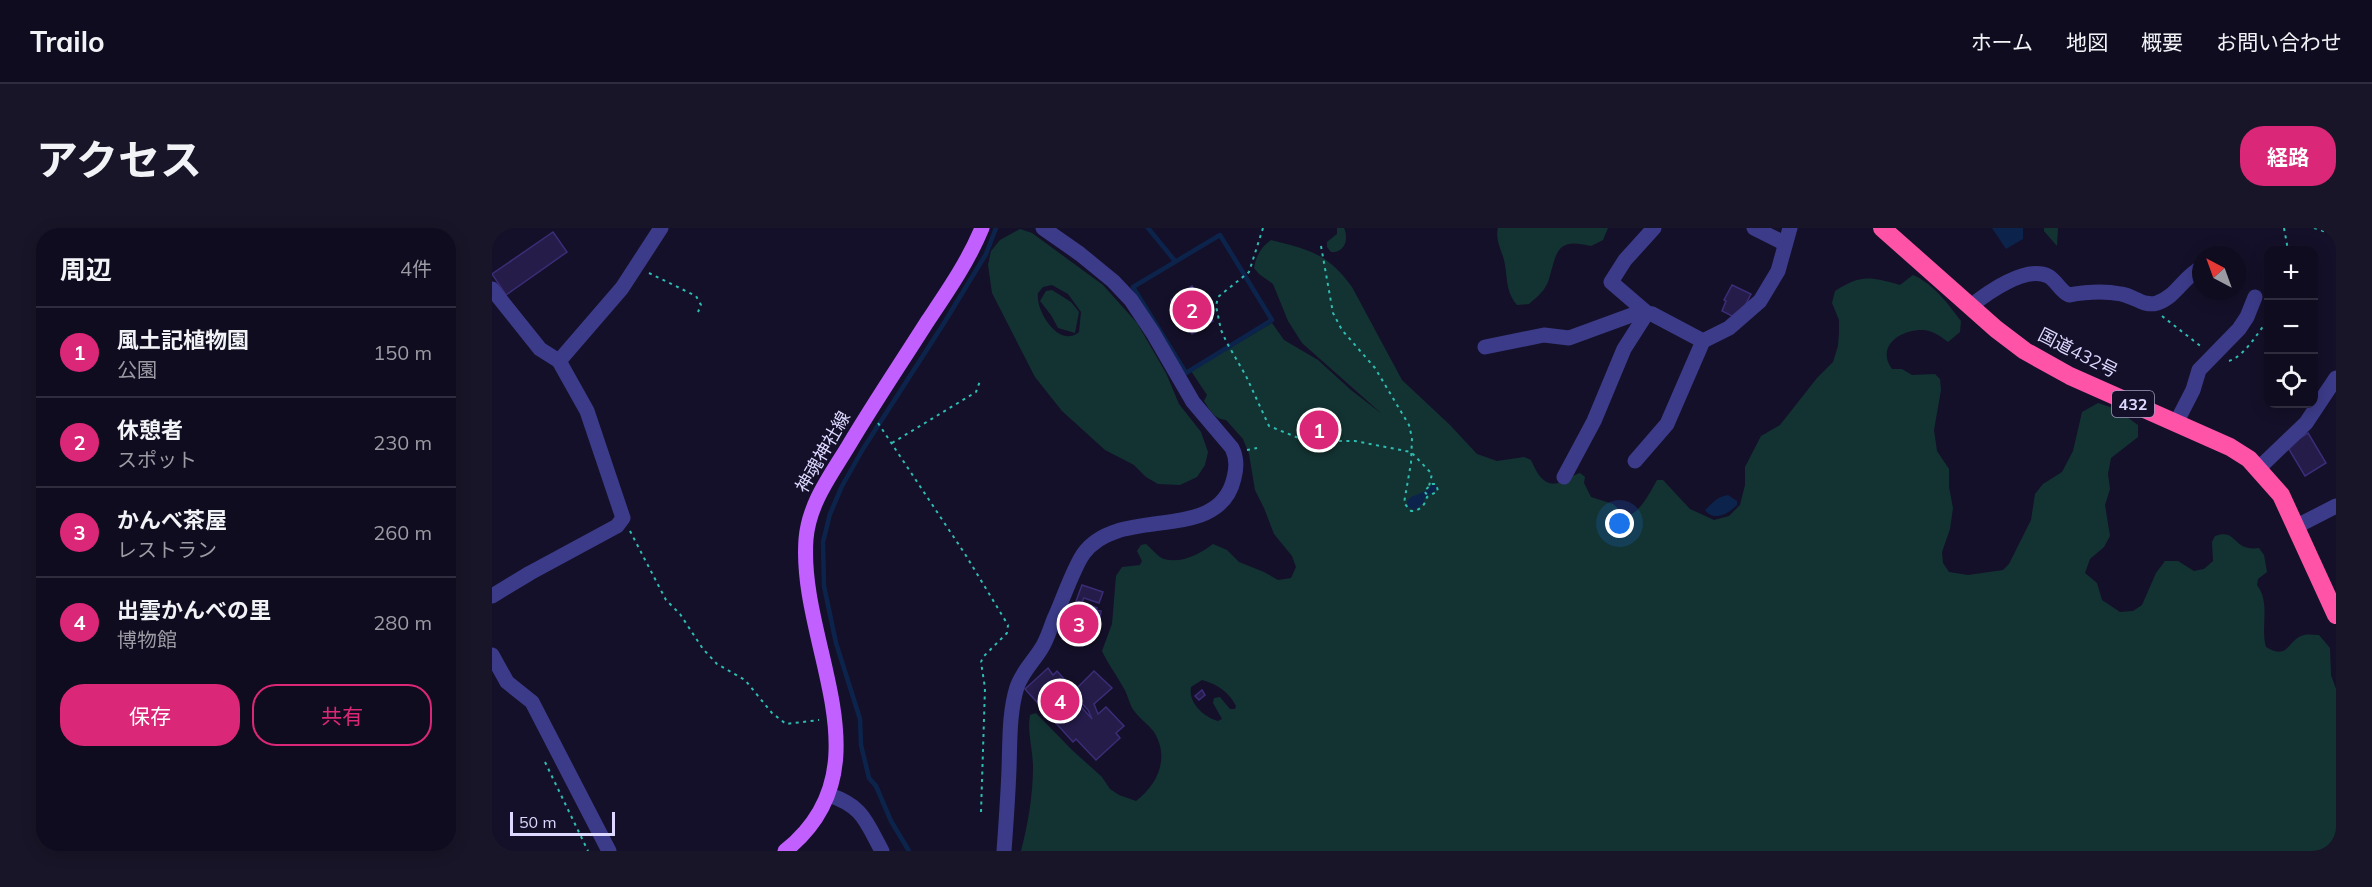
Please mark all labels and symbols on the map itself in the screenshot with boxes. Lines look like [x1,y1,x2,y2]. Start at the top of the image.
north arrow [2192,246,2246,300]
pin: 2 [1172,288,1212,332]
street label: 国道432号 [2035,323,2122,382]
road number: 432 [2112,391,2154,417]
street label: 神魂神社線 [790,407,855,496]
pin: 1 [1300,408,1338,452]
your location [1605,509,1634,538]
pin: 3 [1060,602,1098,646]
pin: 4 [1040,678,1080,724]
scale bar [510,809,615,836]

